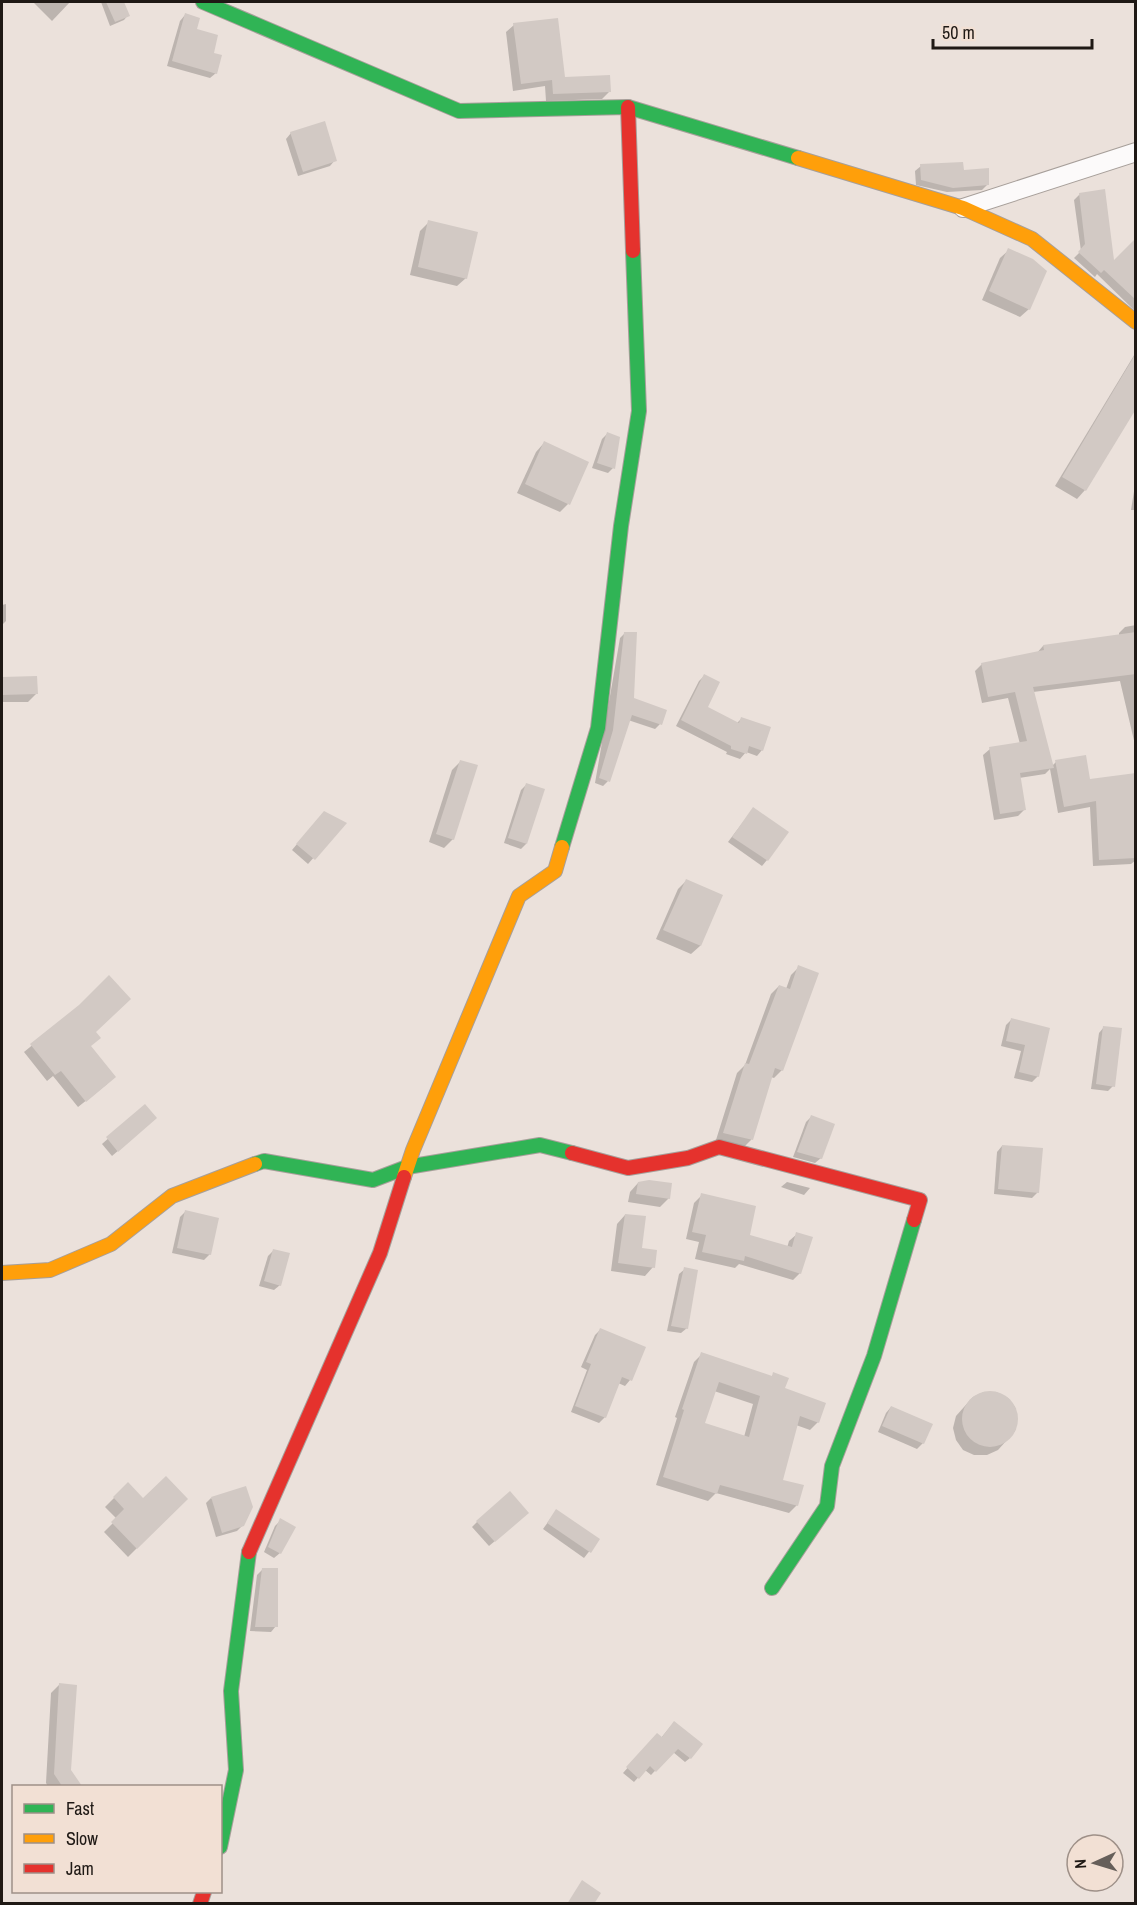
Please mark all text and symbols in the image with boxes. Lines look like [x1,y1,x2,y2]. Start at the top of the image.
scale bar [933,12,1092,50]
text: 50 m [942,20,975,45]
legend [12,1785,222,1893]
text: Fast [66,1796,94,1821]
text: Slow [66,1826,98,1851]
north arrow [1065,1833,1125,1893]
text: Jam [66,1856,94,1881]
text: N [1069,1859,1091,1870]

